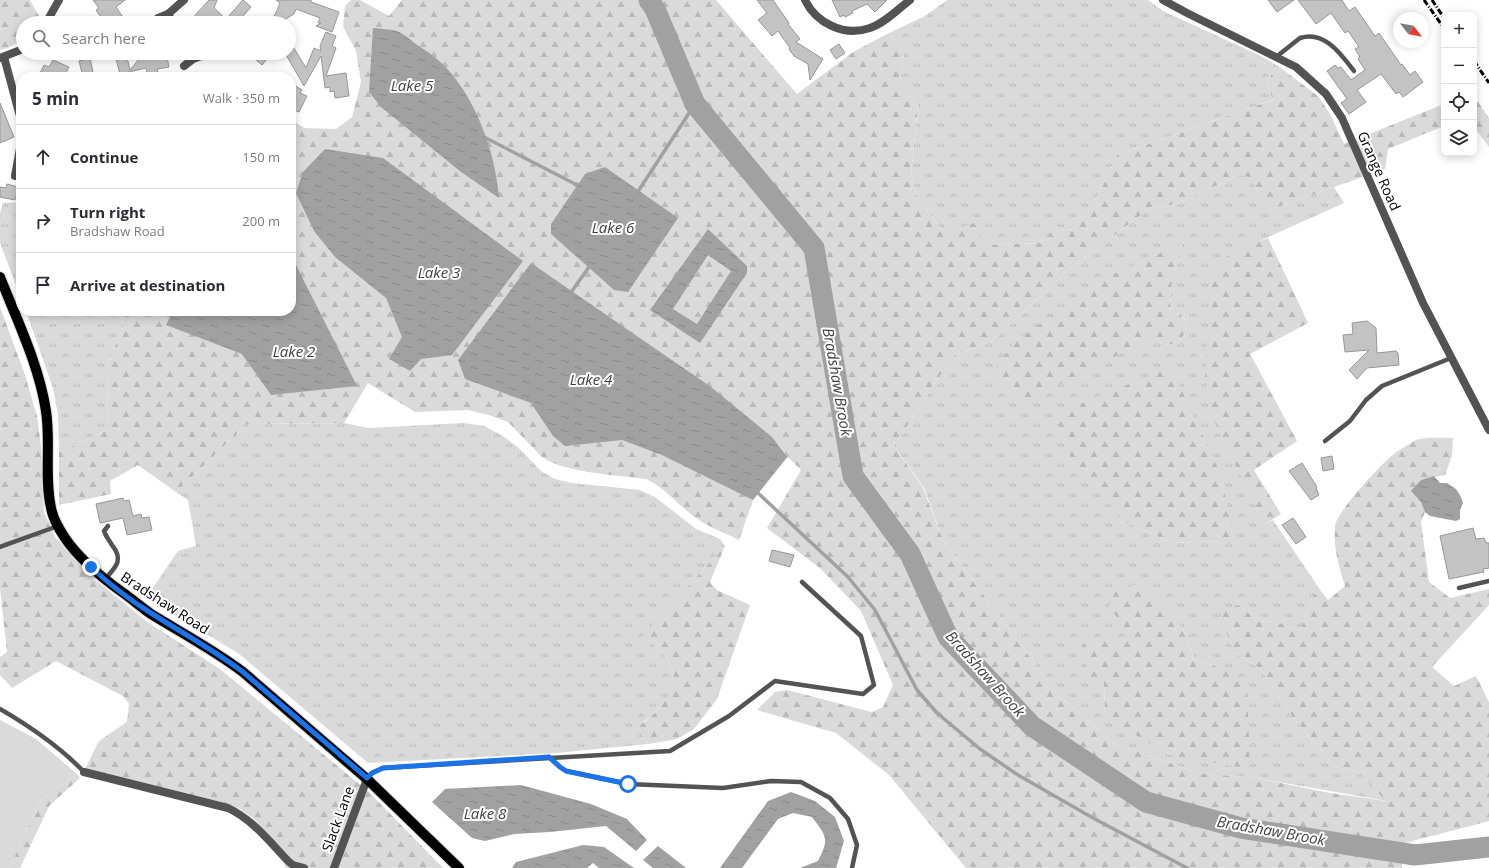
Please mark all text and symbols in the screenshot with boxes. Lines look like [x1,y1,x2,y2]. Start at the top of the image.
north arrow [1393,12,1429,48]
map controls [1441,12,1477,156]
button: + [1441,12,1477,48]
search box [16,16,296,60]
icon: search [30,27,52,49]
text: Search here [62,28,146,48]
button: − [1441,48,1477,84]
water label: Lake 5 [391,75,434,95]
button: locate [1441,84,1477,120]
text: 5 min [32,87,79,110]
text: Walk · 350 m [203,89,280,107]
button: layers [1441,120,1477,156]
street label: Grange Road [1354,128,1405,213]
icon: ahead [32,146,54,168]
text: Continue [70,147,138,167]
text: 150 m [242,148,280,166]
text: Turn right [70,202,145,222]
icon: right [32,210,54,232]
text: 200 m [242,212,280,230]
water label: Lake 6 [592,217,635,237]
text: Bradshaw Road [70,222,165,240]
water label: Lake 3 [418,262,460,282]
icon: arrive [32,274,54,296]
text: Arrive at destination [70,275,225,295]
water label: Bradshaw Brook [819,326,857,438]
water label: Lake 2 [273,341,315,361]
water label: Lake 4 [570,369,613,389]
route end [82,558,100,576]
street label: Bradshaw Road [117,567,213,638]
water label: Bradshaw Brook [942,626,1030,721]
route start [619,775,637,793]
street label: Slack Lane [317,783,358,854]
water label: Lake 8 [464,803,507,823]
water label: Bradshaw Brook [1216,811,1327,849]

